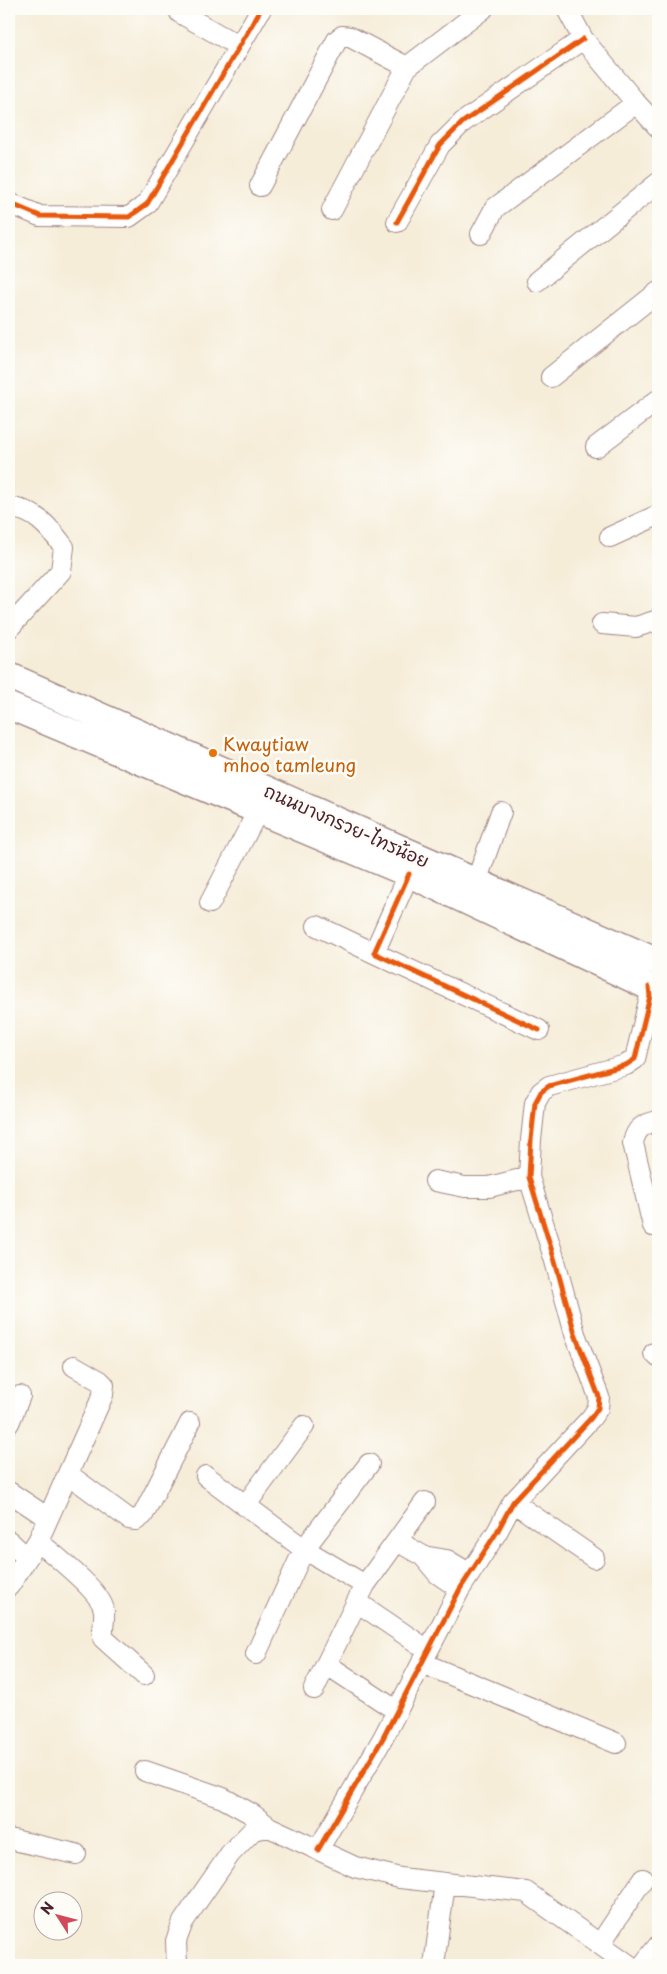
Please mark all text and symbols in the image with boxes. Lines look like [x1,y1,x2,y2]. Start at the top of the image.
place label: Kwaytiaw mhoo tamleung [223,730,356,778]
marker: Kwaytiaw mhoo tamleung [207,747,219,759]
street label: ถนนบางกรวย-ไทรน้อย [260,776,434,874]
north arrow [32,1892,82,1942]
text: N [35,1897,59,1919]

